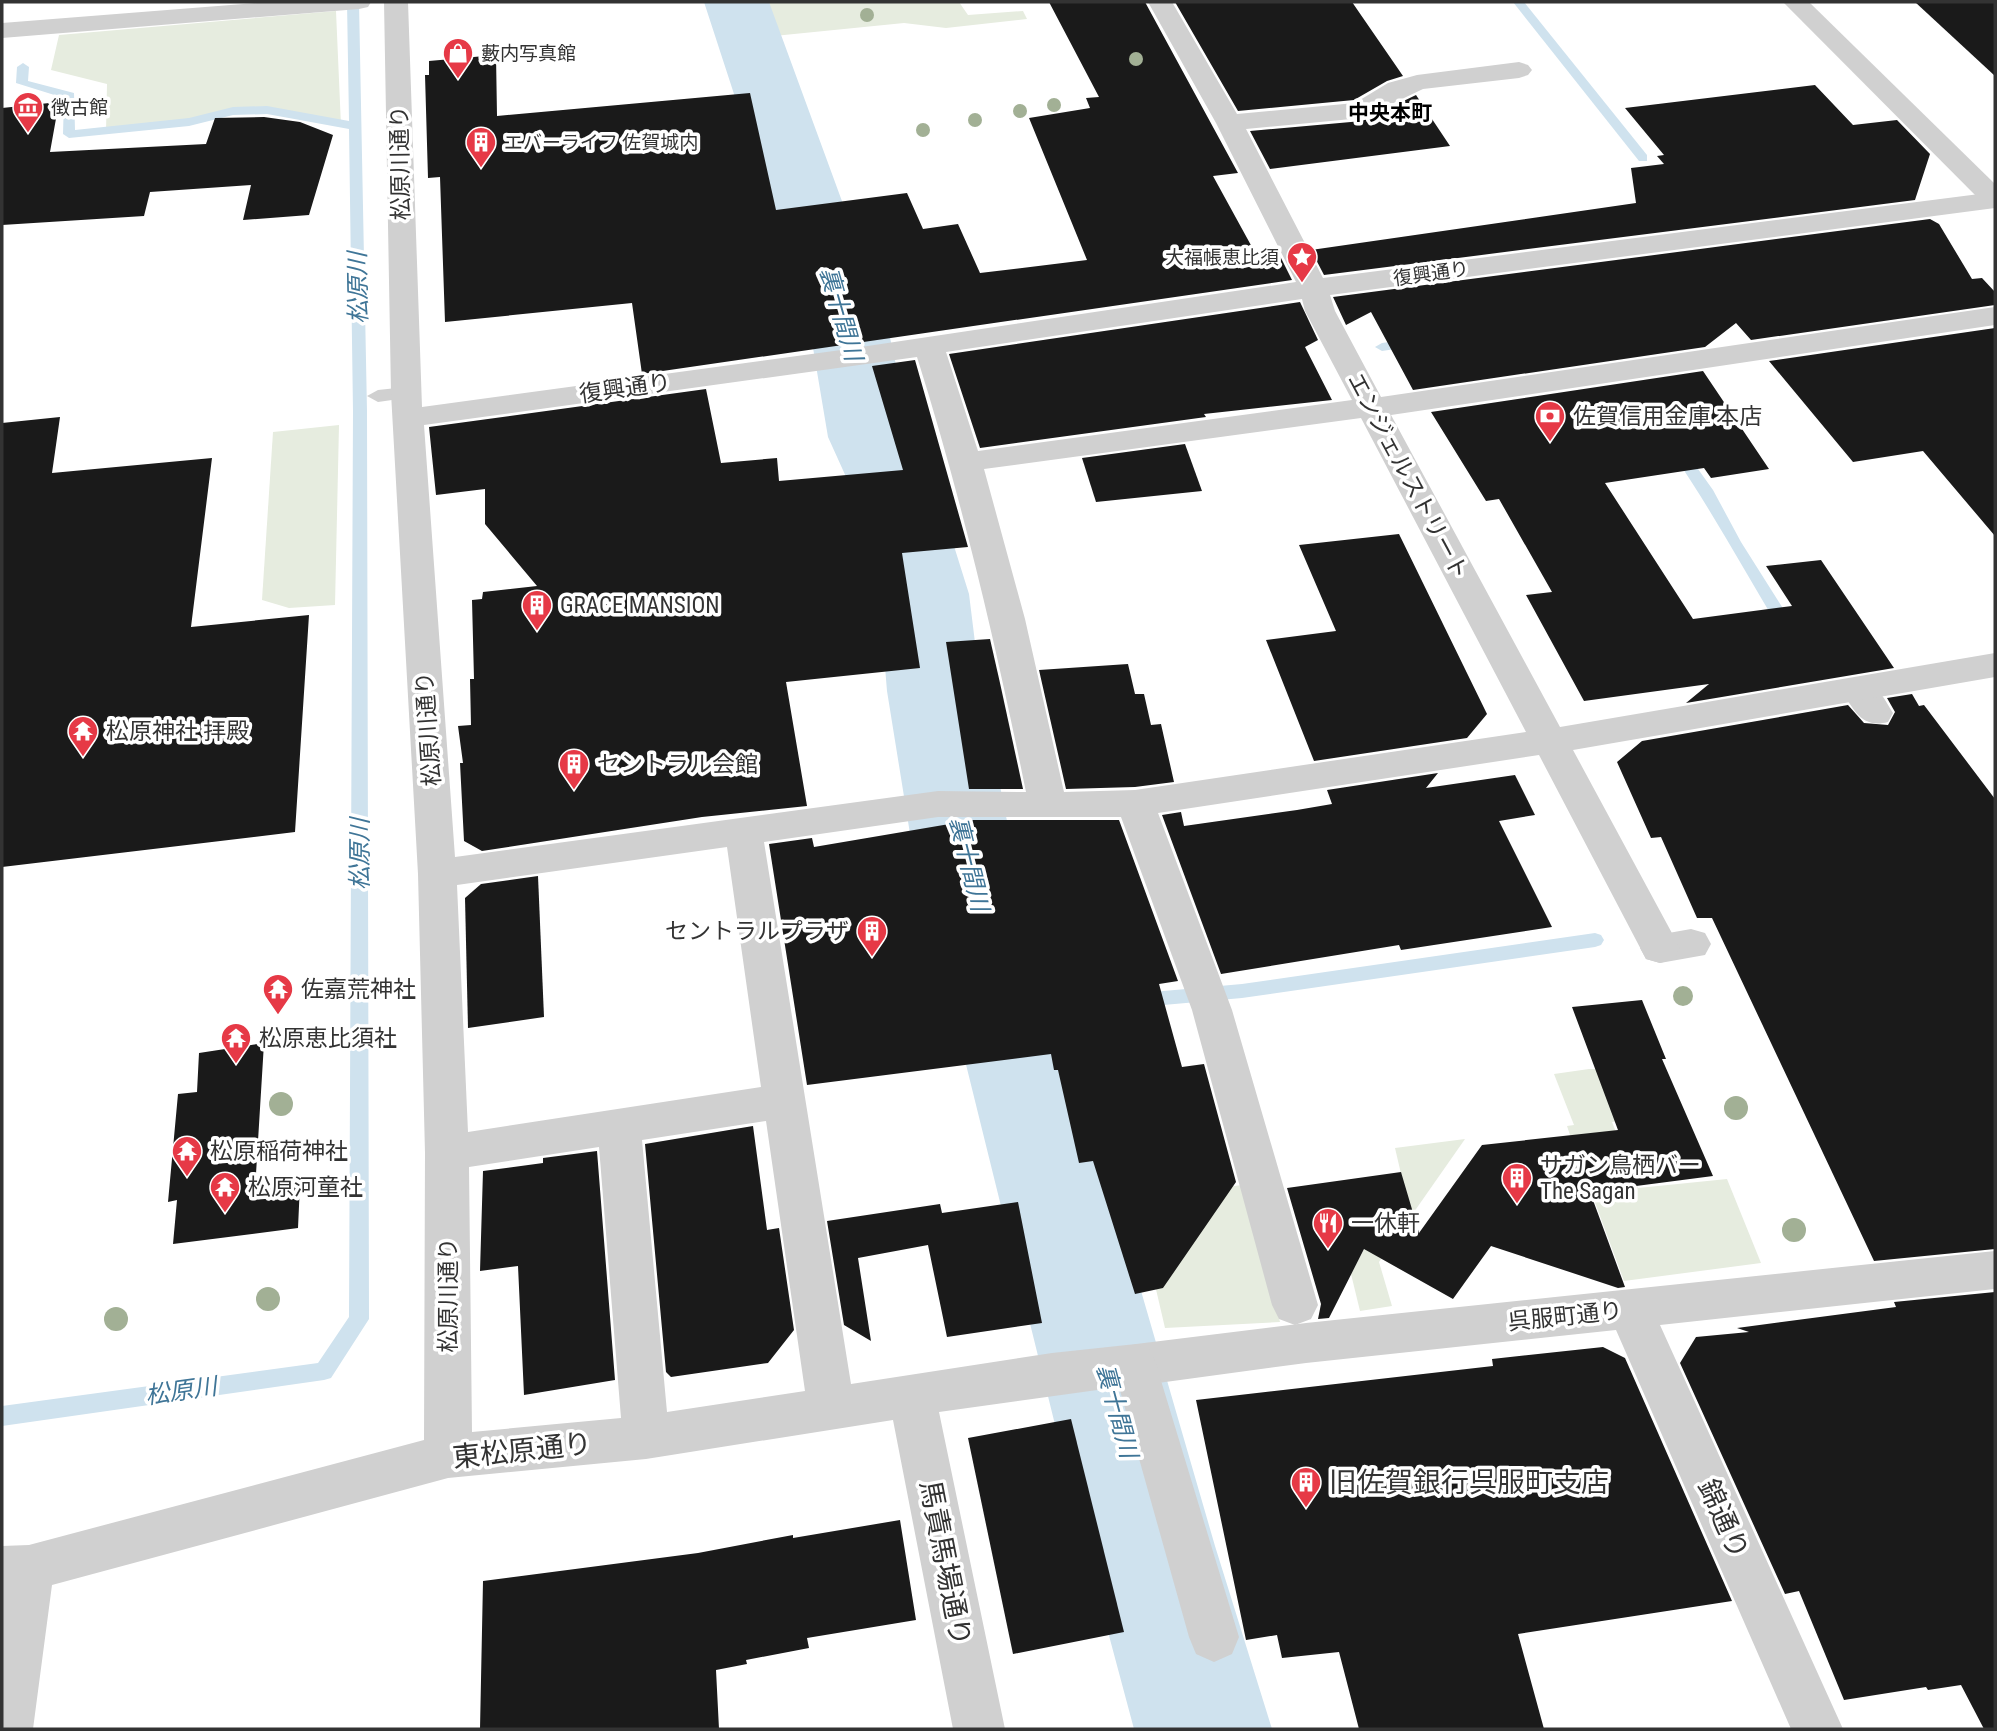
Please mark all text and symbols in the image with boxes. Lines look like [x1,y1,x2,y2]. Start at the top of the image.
shop icon: 藪内写真館 [441,36,475,80]
place label: 藪内写真館 [481,42,576,65]
museum icon: 徴古館 [11,90,45,134]
place label: 徴古館 [51,96,108,119]
district label: 中央本町 [1348,101,1432,125]
street label: 松原川通り [386,105,415,221]
building icon: エバーライフ 佐賀城内 [464,125,498,169]
place label: エバーライフ 佐賀城内 [504,131,698,154]
place icon: 大福帳恵比須 [1285,240,1319,284]
place label: 大福帳恵比須 [1165,246,1279,269]
water label: 松原川 [343,249,373,324]
street label: 復興通り [1392,257,1470,290]
water label: 裏十間川 [814,264,869,367]
street label: エンジェルストリート [1342,368,1473,584]
street label: 復興通り [578,369,673,408]
bank icon: 佐賀信用金庫 本店 [1533,399,1567,443]
place label: 佐賀信用金庫 本店 [1573,403,1762,430]
building icon: GRACE MANSION [520,588,554,632]
place label: GRACE MANSION [560,592,720,619]
street label: 松原川通り [411,671,446,787]
temple icon: 松原神社 拝殿 [66,714,100,758]
place label: 松原神社 拝殿 [106,718,249,745]
building icon: セントラル会館 [557,747,591,791]
place label: セントラル会館 [597,751,758,778]
water label: 裏十間川 [944,814,995,917]
water label: 松原川 [346,815,374,890]
building icon: セントラルプラザ [855,914,889,958]
place label: セントラルプラザ [665,918,849,945]
temple icon: 佐嘉荒神社 [261,972,295,1016]
place label: 佐嘉荒神社 [301,976,416,1003]
temple icon: 松原恵比須社 [219,1021,253,1065]
place label: 松原恵比須社 [259,1025,397,1052]
temple icon: 松原稲荷神社 [170,1134,204,1178]
place label: 松原稲荷神社 [210,1138,348,1165]
place label: サガン鳥栖バー The Sagan [1540,1152,1701,1205]
building icon: サガン鳥栖バー The Sagan [1500,1161,1534,1205]
temple icon: 松原河童社 [208,1170,242,1214]
place label: 松原河童社 [248,1174,363,1201]
restaurant icon: 一休軒 [1311,1206,1345,1250]
place label: 一休軒 [1351,1210,1420,1237]
street label: 松原川通り [435,1238,462,1353]
street label: 呉服町通り [1506,1297,1624,1336]
water label: 裏十間川 [1091,1361,1144,1464]
water label: 松原川 [143,1372,222,1410]
street label: 東松原通り [451,1427,593,1474]
building icon: 旧佐賀銀行呉服町支店 [1289,1465,1323,1509]
place label: 旧佐賀銀行呉服町支店 [1329,1466,1609,1499]
street label: 錦通り [1691,1474,1756,1564]
street label: 馬責馬場通り [913,1477,978,1649]

